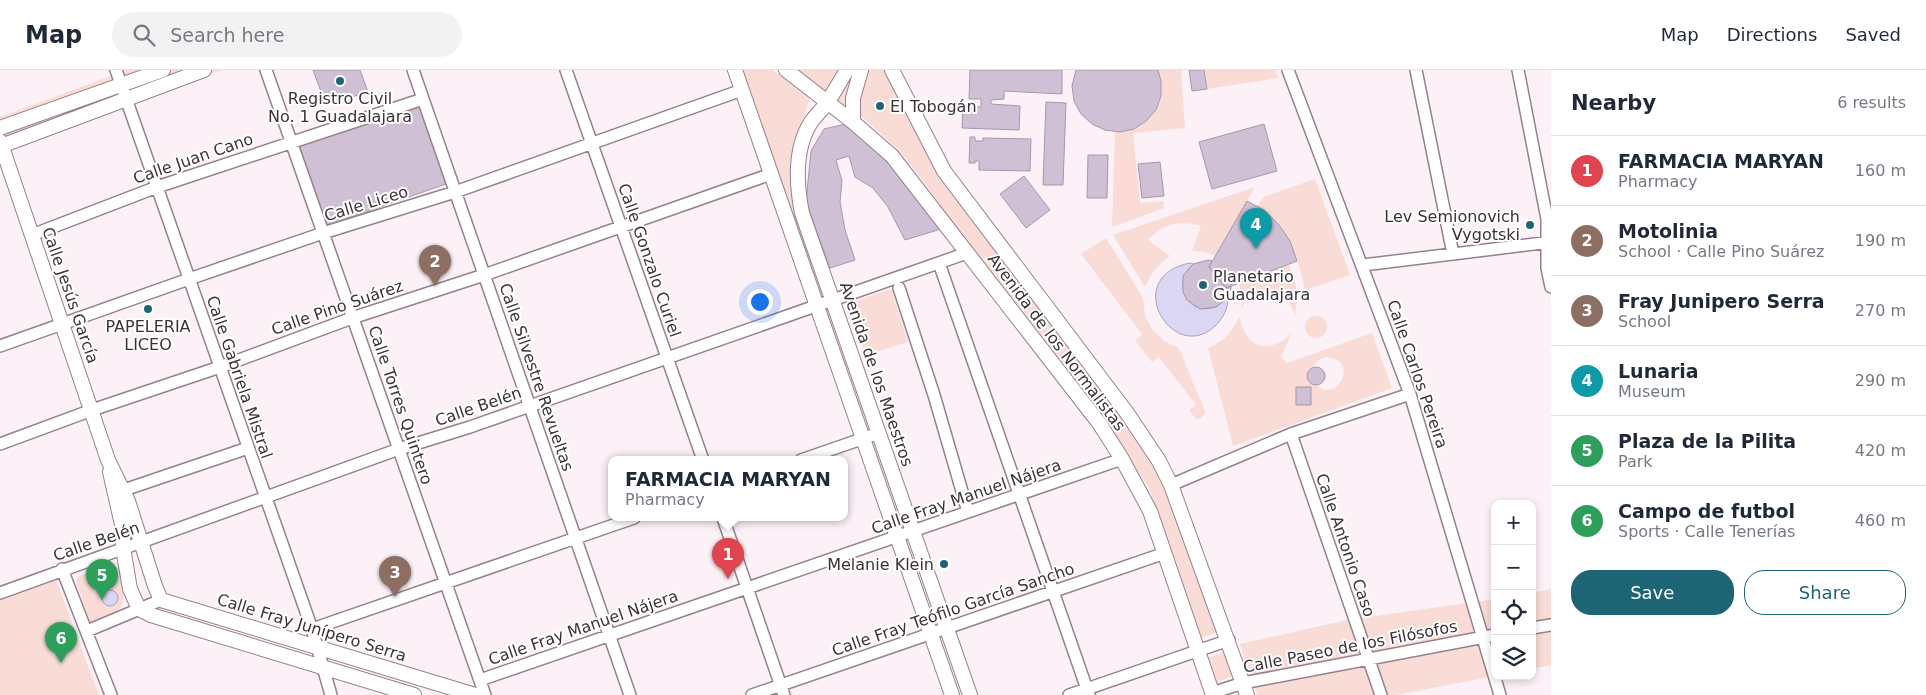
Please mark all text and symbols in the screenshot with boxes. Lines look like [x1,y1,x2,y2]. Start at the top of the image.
search box [112,12,462,57]
text: Map [25,21,82,49]
icon: search [130,21,158,49]
text: Search here [170,24,284,46]
text: Map [1661,24,1699,45]
text: Directions [1727,24,1817,45]
text: Saved [1845,24,1901,45]
marker: Registro Civil No. 1 Guadalajara [334,75,346,87]
place label: Registro Civil No. 1 Guadalajara [268,89,412,126]
text: Nearby [1571,91,1656,115]
text: 6 results [1837,93,1906,112]
place label: El Tobogán [890,97,977,116]
marker: El Tobogán [874,100,886,112]
street label: Calle Juan Cano [131,129,256,188]
text: FARMACIA MARYAN [1618,150,1824,172]
text: 1 [1581,161,1593,180]
text: 160 m [1855,161,1906,180]
text: Pharmacy [1618,172,1698,191]
street label: Calle Gonzalo Curiel [614,181,685,340]
street label: Calle Liceo [322,182,410,225]
place label: Lev Semionovich Vygotski [1384,207,1520,244]
pin: 4 [1240,208,1272,249]
marker: Lev Semionovich Vygotski [1524,219,1536,231]
text: Motolinia [1618,220,1718,242]
street label: Calle Jesús García [38,225,103,366]
text: 2 [1581,231,1593,250]
text: 190 m [1855,231,1906,250]
text: School · Calle Pino Suárez [1618,242,1825,261]
pin: 2 [419,245,451,286]
street label: Avenida de los Normalistas [984,250,1129,435]
place label: Planetario Guadalajara [1213,267,1310,304]
street label: Calle Pino Suárez [269,276,406,339]
street label: Avenida de los Maestros [836,279,917,469]
marker: Planetario Guadalajara [1197,279,1209,291]
street label: Calle Silvestre Revueltas [495,281,578,474]
your location [747,289,773,315]
text: Fray Junipero Serra [1618,290,1825,312]
street label: Calle Gabriela Mistral [203,293,276,461]
street label: Calle Carlos Pereira [1383,297,1452,451]
text: 3 [1581,301,1593,320]
text: 270 m [1855,301,1906,320]
marker: PAPELERIA LICEO [142,303,154,315]
text: School [1618,312,1671,331]
place label: PAPELERIA LICEO [105,317,191,354]
street label: Calle Torres Quintero [364,323,437,487]
text: Lunaria [1618,360,1699,382]
text: 4 [1581,371,1593,390]
text: 290 m [1855,371,1906,390]
text: Museum [1618,382,1686,401]
street label: Calle Belén [432,383,524,430]
text: Plaza de la Pilita [1618,430,1796,452]
text: 5 [1581,441,1593,460]
text: 420 m [1855,441,1906,460]
text: Park [1618,452,1653,471]
street label: Calle Fray Manuel Nájera [869,455,1064,538]
popup [608,456,848,521]
text: FARMACIA MARYAN [625,468,831,490]
street label: Calle Antonio Caso [1312,471,1379,619]
text: Pharmacy [625,490,705,509]
map controls [1491,500,1536,680]
button: + [1491,500,1536,545]
text: Campo de futbol [1618,500,1795,522]
text: 6 [1581,511,1593,530]
text: 460 m [1855,511,1906,530]
street label: Calle Belén [50,518,142,565]
text: Sports · Calle Tenerías [1618,522,1795,541]
pin: 1 [712,538,744,579]
button: − [1491,545,1536,590]
place label: Melanie Klein [827,555,934,574]
pin: 3 [379,556,411,597]
marker: Melanie Klein [938,558,950,570]
pin: 5 [86,559,118,600]
street label: Calle Fray Teófilo García Sancho [829,559,1077,660]
button: Save [1571,570,1734,615]
button: Share [1744,570,1906,615]
street label: Calle Fray Manuel Nájera [486,586,681,669]
street label: Calle Fray Junípero Serra [215,590,409,665]
button: locate [1491,590,1536,635]
street label: Calle Paseo de los Filósofos [1241,616,1459,677]
pin: 6 [45,622,77,663]
button: layers [1491,635,1536,680]

